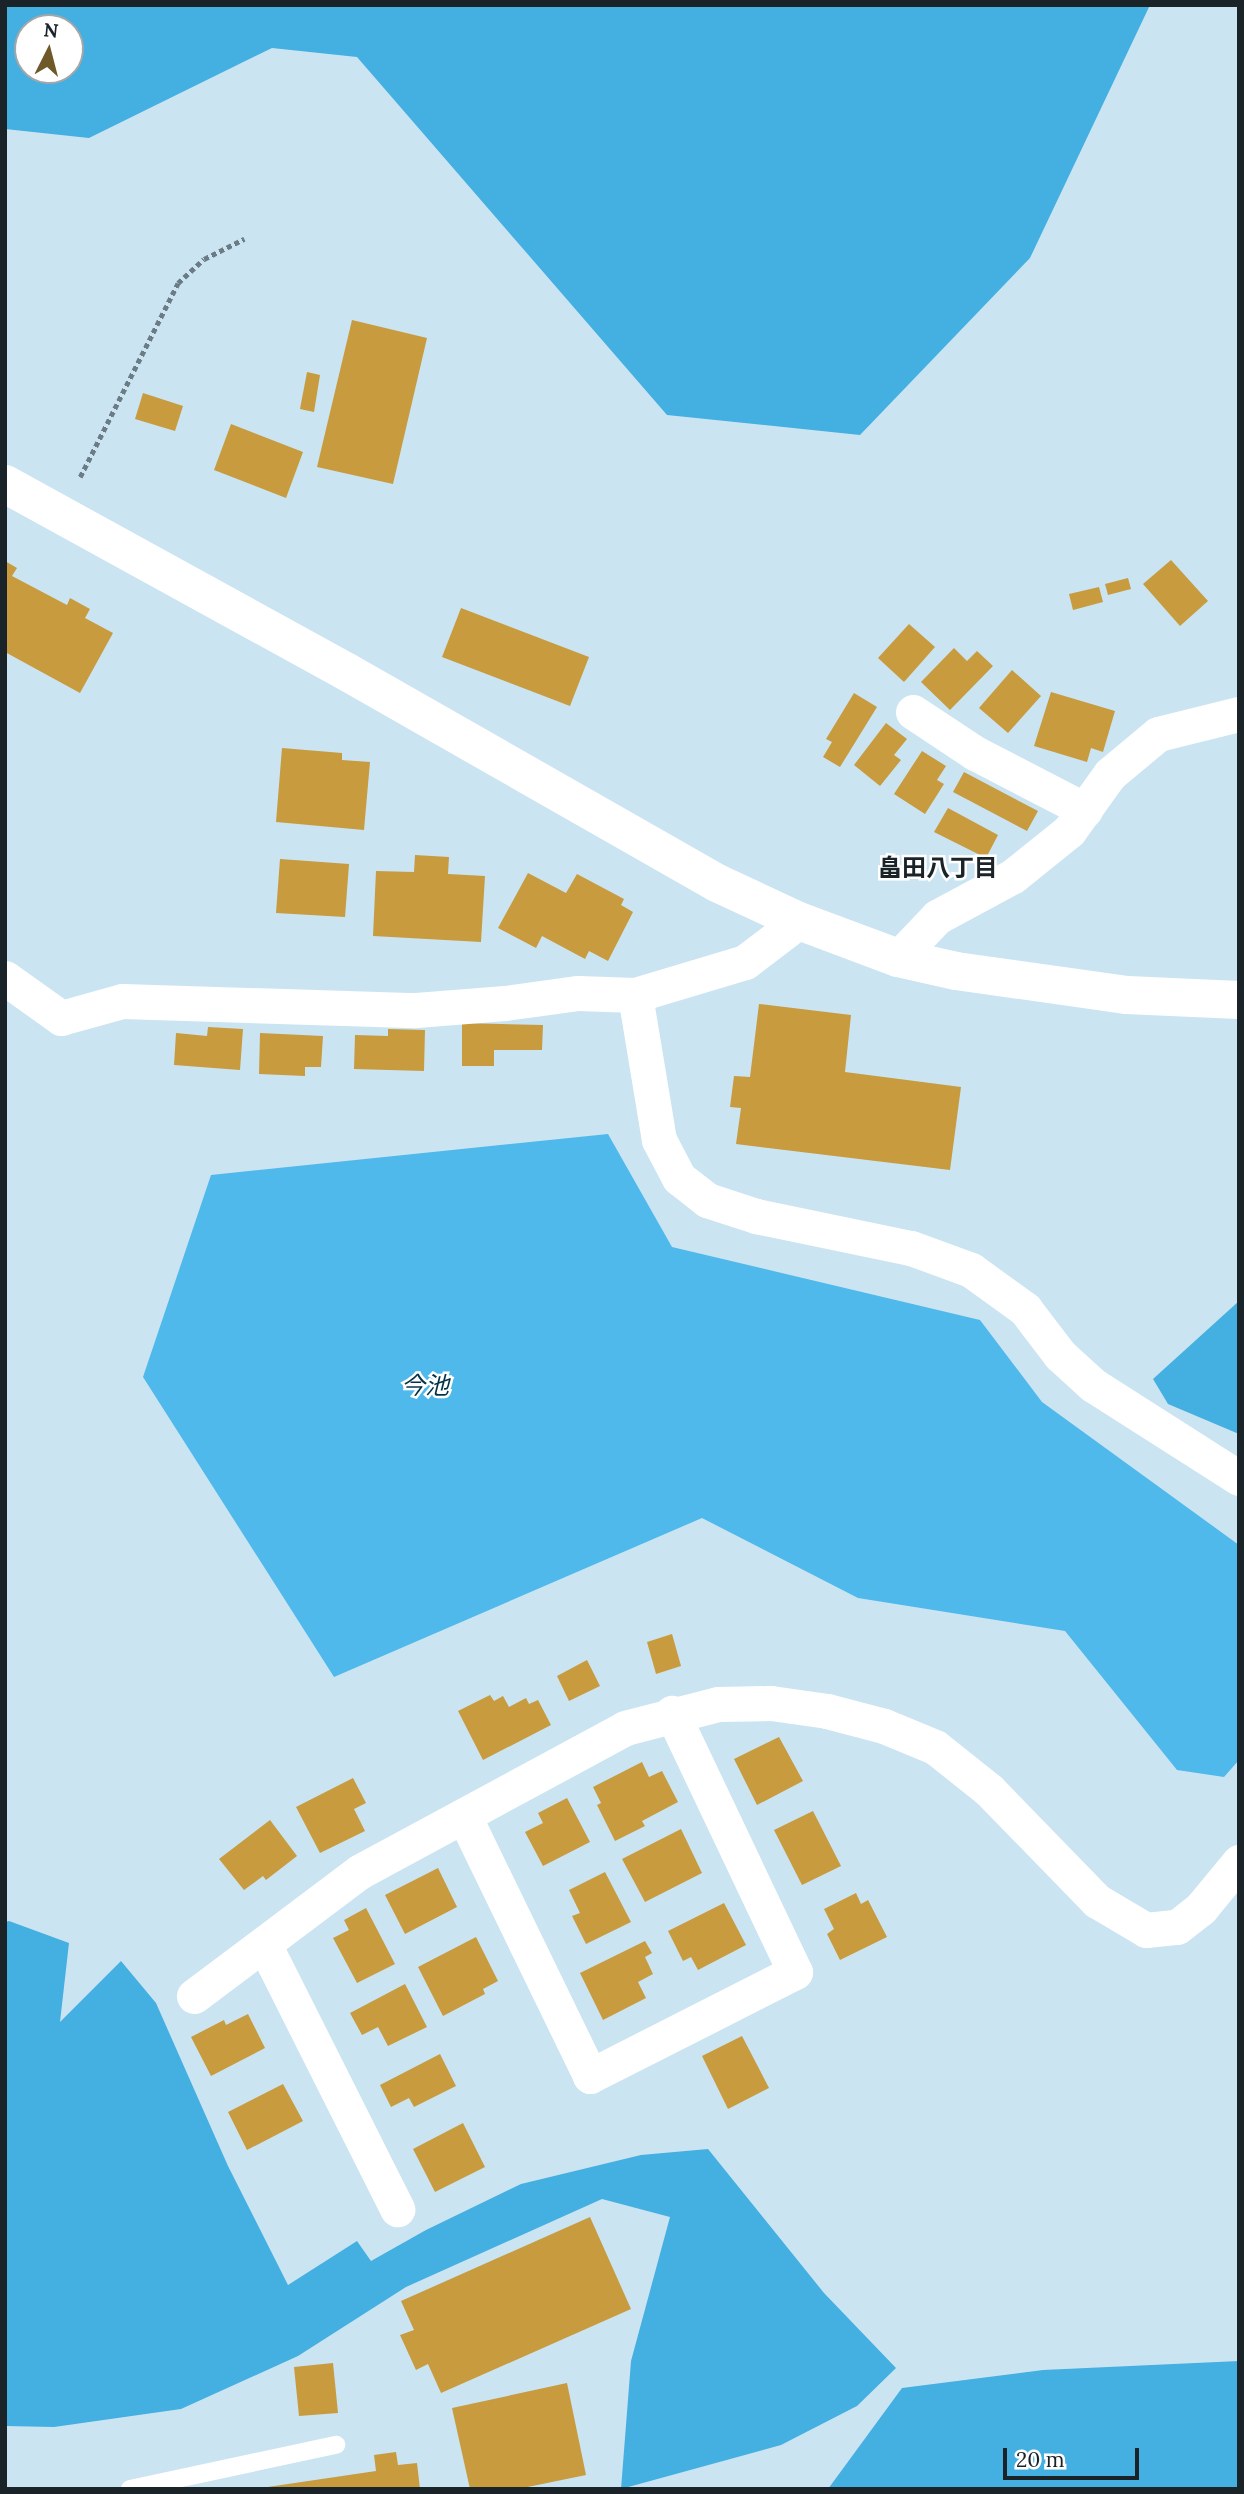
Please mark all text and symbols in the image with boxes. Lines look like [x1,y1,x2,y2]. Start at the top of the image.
north arrow [14,14,84,84]
text: N [42,17,60,43]
district label: 畠田八丁目 [878,854,998,882]
water label: 今池 [401,1372,449,1400]
scale bar [1006,2434,1142,2478]
text: 20 m [1016,2446,1065,2473]

